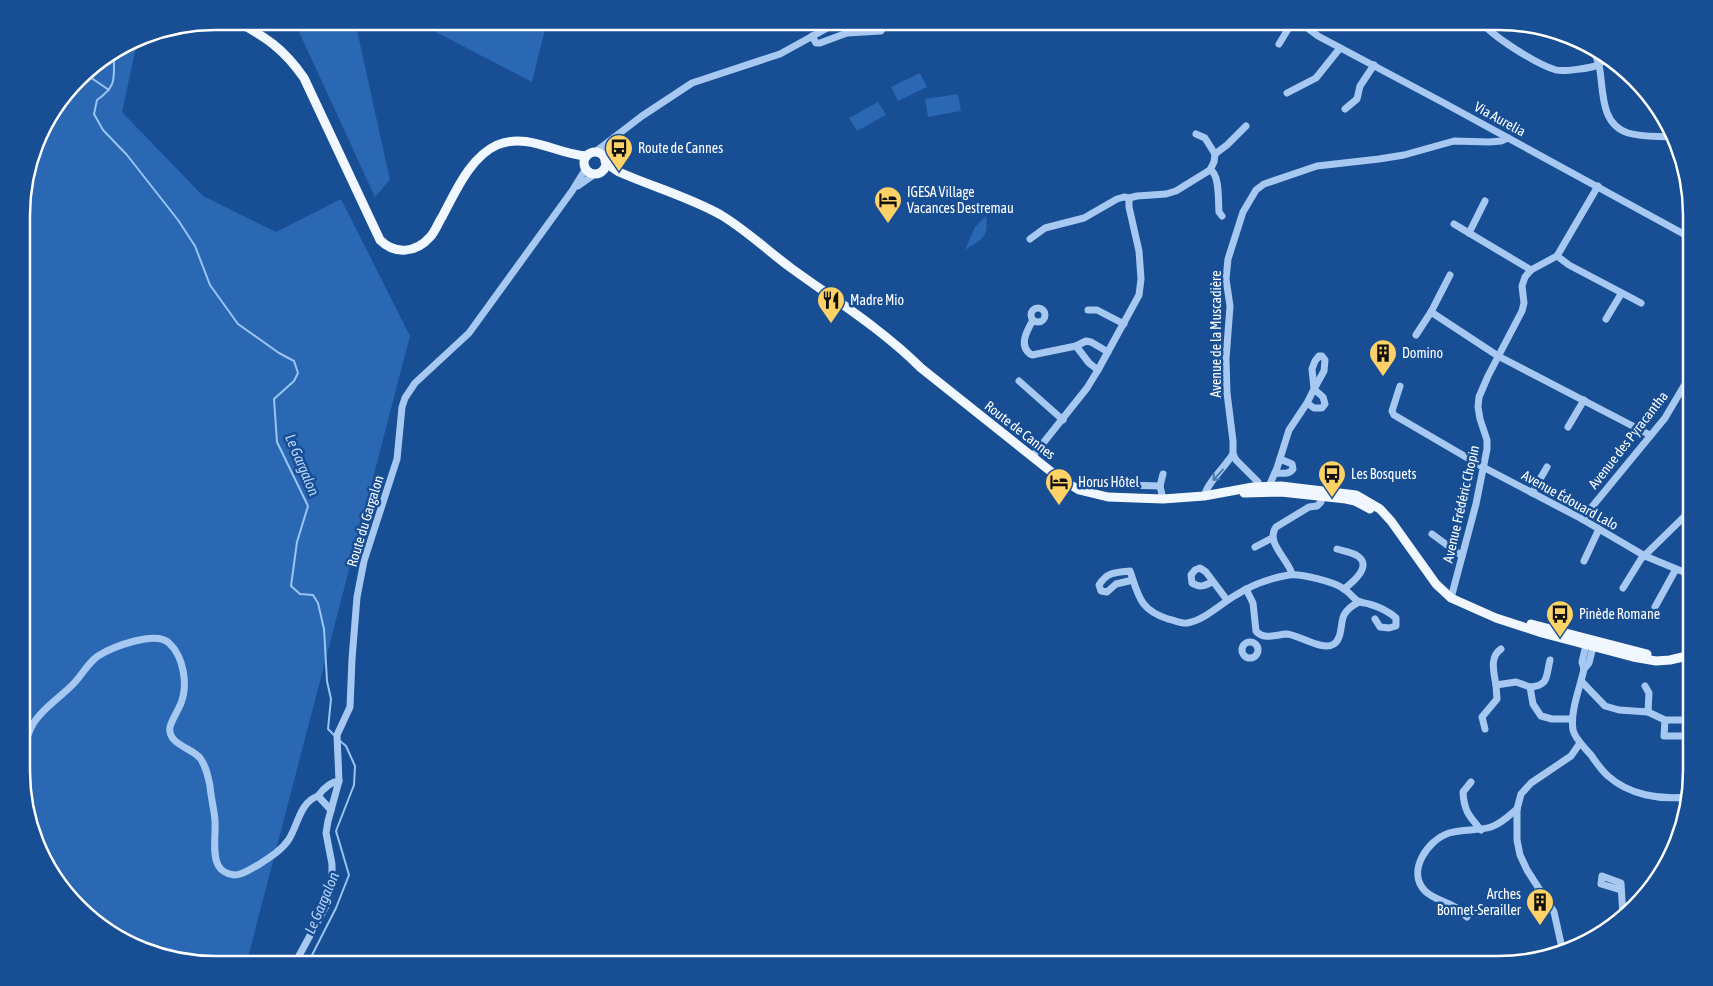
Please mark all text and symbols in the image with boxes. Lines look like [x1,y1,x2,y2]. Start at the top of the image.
street label: Via Aurelia [1472,98,1528,140]
bus stop icon: Route de Cannes [604,133,634,172]
place label: Route de Cannes [638,140,723,156]
place label: IGESA Village Vacances Destremau [907,184,1014,216]
hotel icon: IGESA Village Vacances Destremau [873,185,903,224]
street label: Avenue de la Muscadière [1208,270,1224,398]
restaurant icon: Madre Mio [816,285,846,324]
place label: Madre Mio [850,292,904,308]
building icon: Domino [1368,338,1398,377]
place label: Domino [1402,345,1443,361]
street label: Avenue des Pyracantha [1585,388,1671,492]
street label: Route de Cannes [982,397,1059,463]
water label: Le Gargalon [282,431,323,498]
street label: Avenue Frédéric Chopin [1440,444,1482,564]
bus stop icon: Les Bosquets [1317,459,1347,498]
place label: Les Bosquets [1351,466,1417,482]
hotel icon: Horus Hôtel [1044,467,1074,506]
street label: Avenue Édouard Lalo [1519,467,1621,533]
one-way arrow [1212,469,1224,481]
street label: Route du Gargalon [344,473,386,569]
place label: Horus Hôtel [1078,474,1139,490]
bus stop icon: Pinède Romane [1545,599,1575,638]
place label: Pinède Romane [1579,606,1660,622]
water label: Le Gargalon [301,869,342,936]
place label: Arches Bonnet-Serailler [1437,886,1522,918]
building icon: Arches Bonnet-Serailler [1525,887,1555,926]

